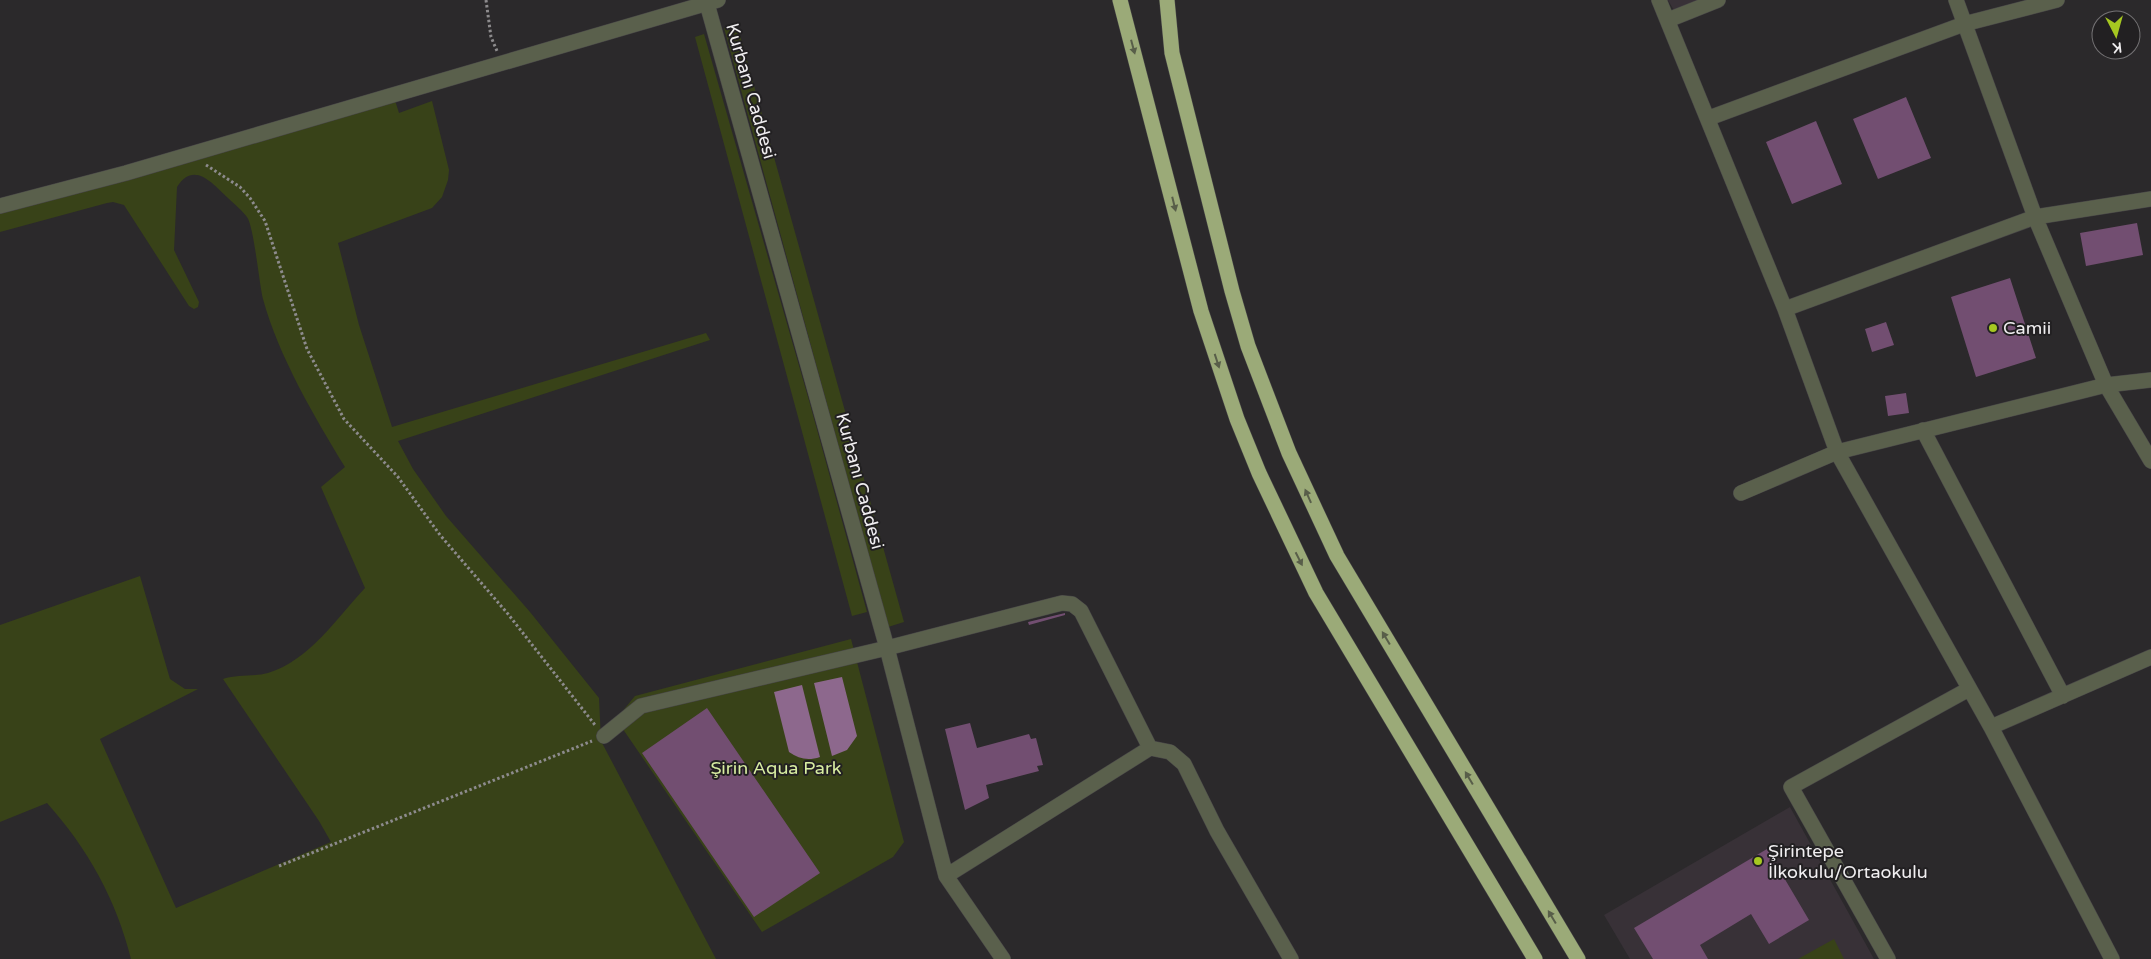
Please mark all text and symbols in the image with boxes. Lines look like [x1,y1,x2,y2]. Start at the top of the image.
north arrow [2091,10,2141,60]
street label: Kurbanı Caddesi [721,21,781,161]
text: K [2111,38,2123,56]
one-way arrow [1129,39,1137,55]
one-way arrow [1171,197,1179,212]
place label: Camii [2003,317,2051,339]
marker: Camii [1987,322,1999,334]
one-way arrow [1213,354,1221,369]
street label: Kurbanı Caddesi [831,410,889,552]
one-way arrow [1303,489,1311,503]
one-way arrow [1295,552,1303,567]
one-way arrow [1381,632,1390,645]
park label: Şirin Aqua Park [710,757,842,779]
one-way arrow [1464,771,1473,784]
place label: Şirintepe İlkokulu/Ortaokulu [1768,840,1928,883]
marker: Şirintepe İlkokulu/Ortaokulu [1752,855,1764,867]
one-way arrow [1548,911,1557,924]

